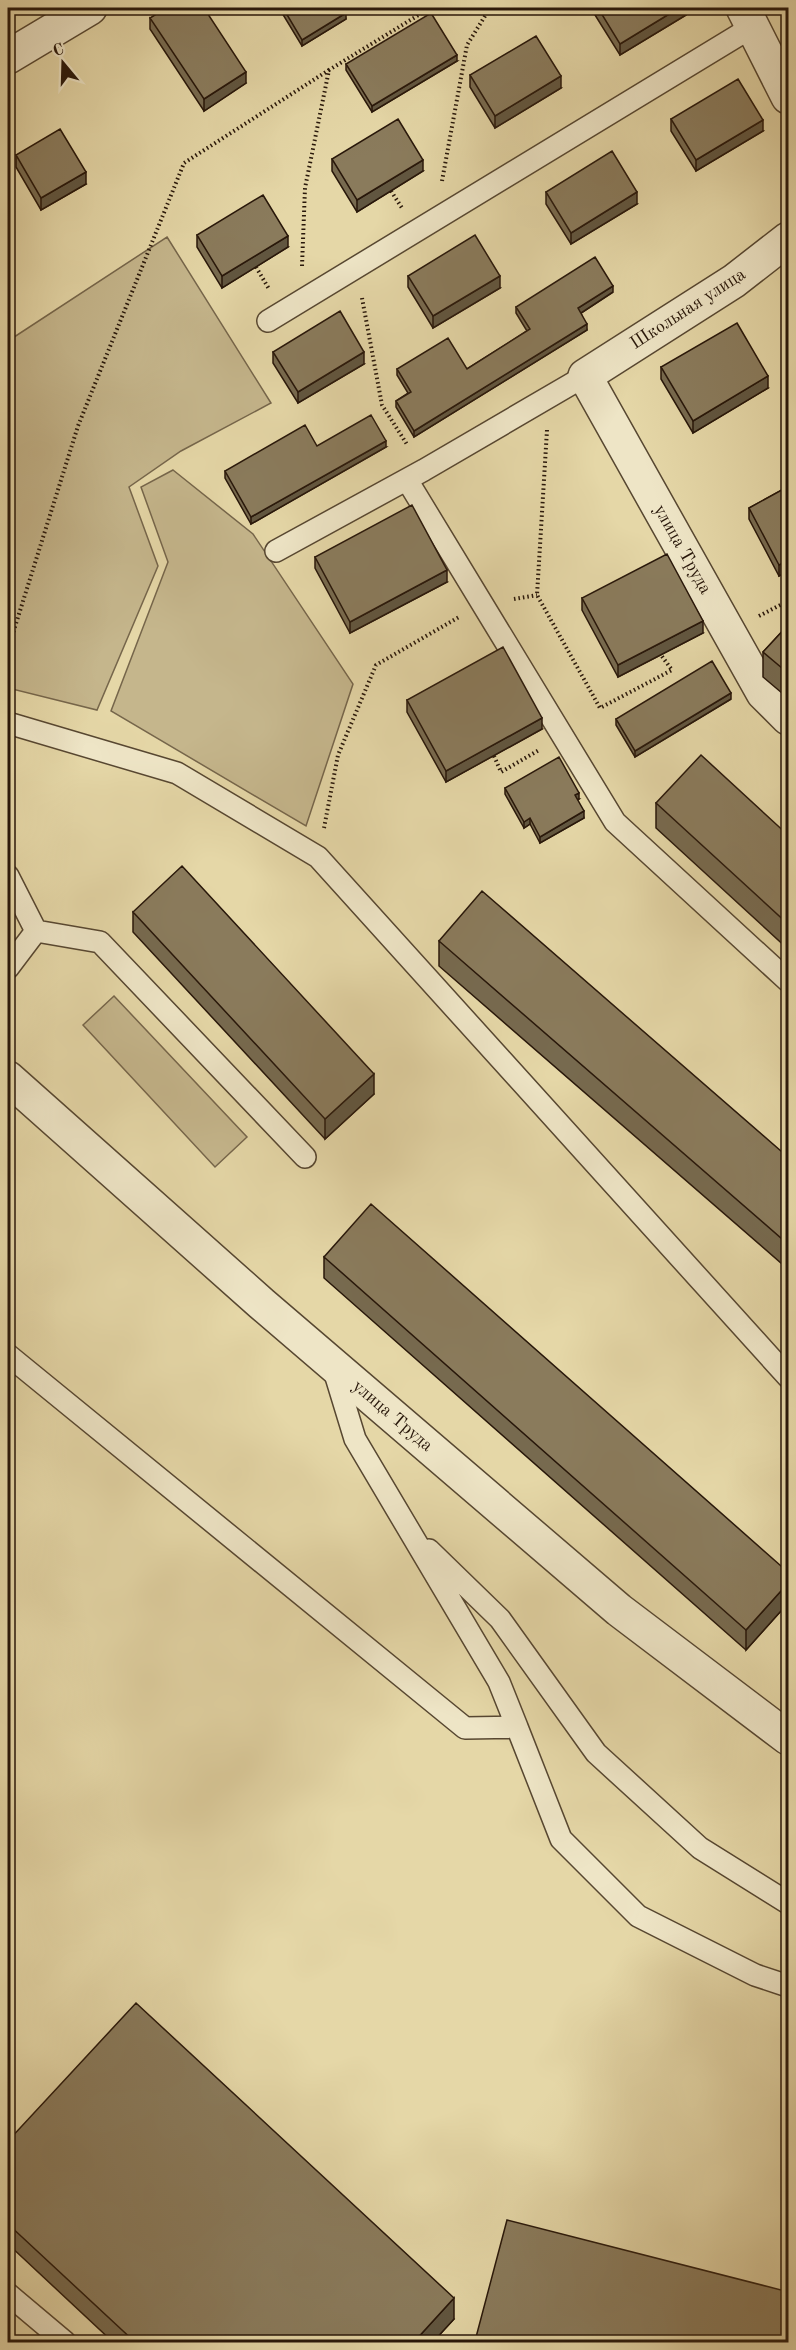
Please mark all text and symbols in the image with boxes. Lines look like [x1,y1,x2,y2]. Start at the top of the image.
north arrow [33,33,93,93]
text: С [51,41,66,60]
street label: Школьная улица [627,265,749,353]
street label: улица Труда [650,502,715,597]
street label: улица Труда [349,1377,436,1455]

